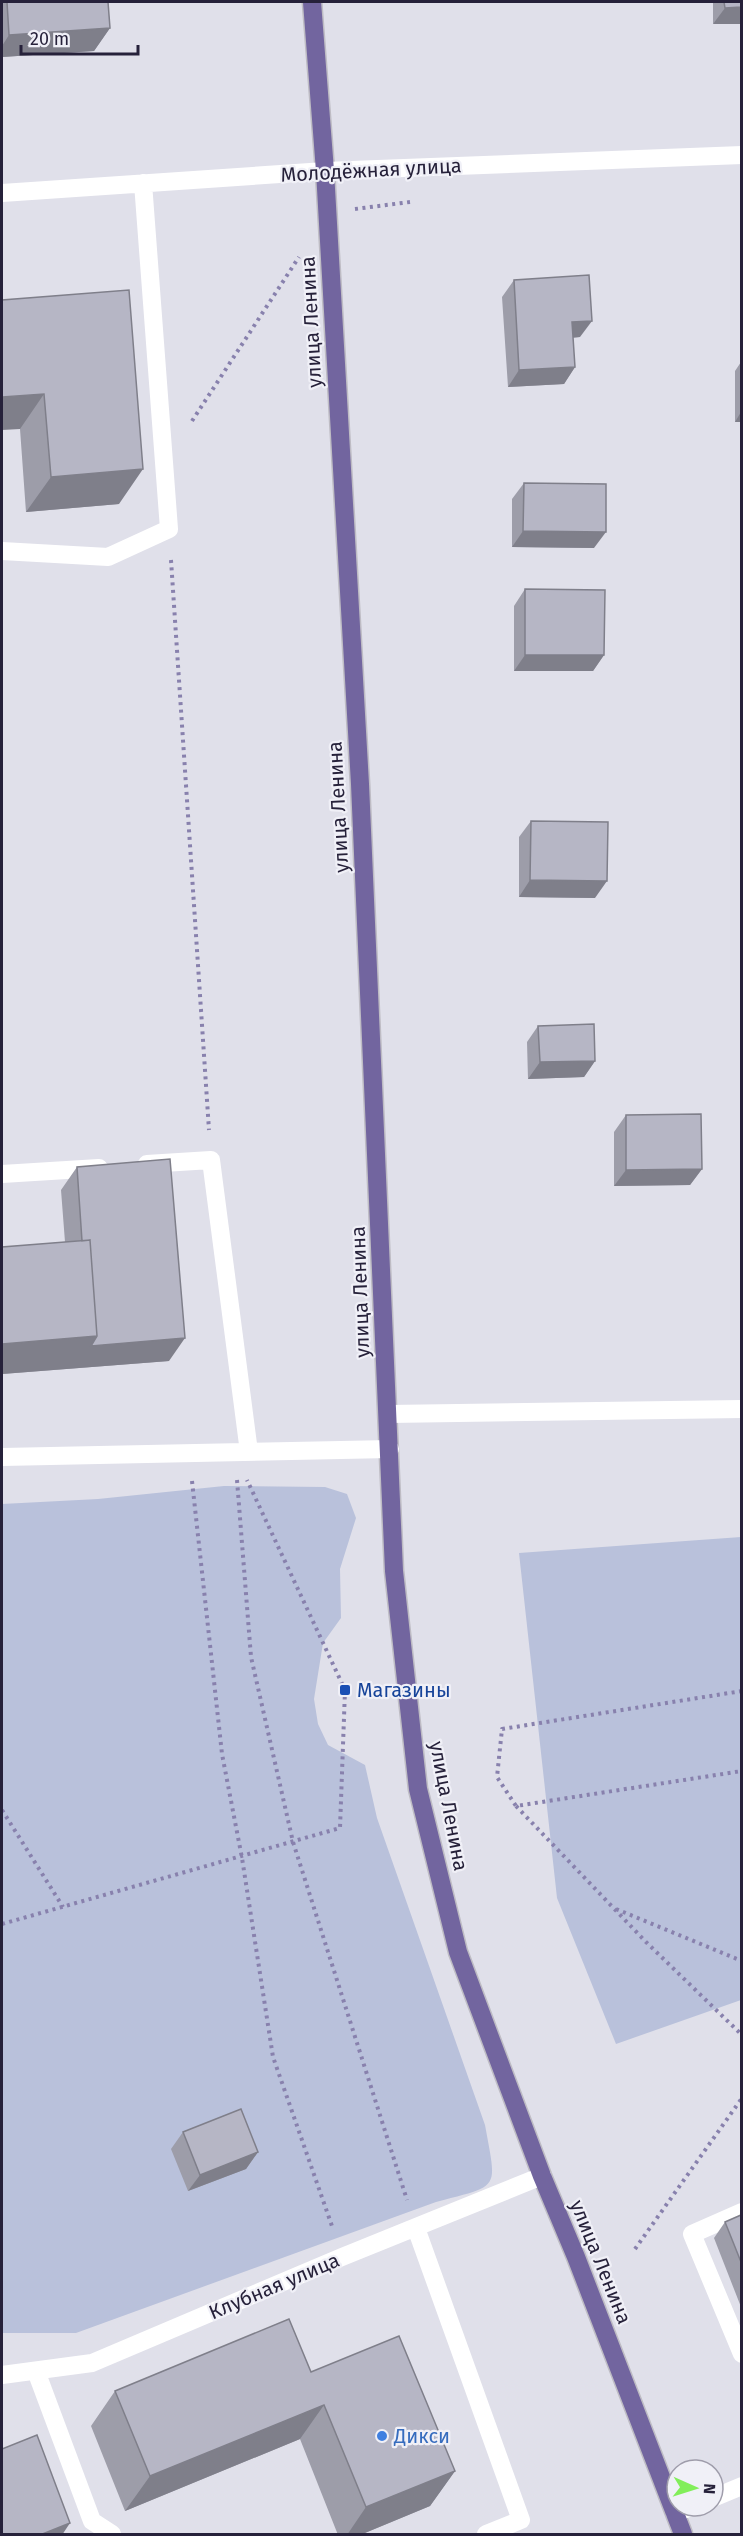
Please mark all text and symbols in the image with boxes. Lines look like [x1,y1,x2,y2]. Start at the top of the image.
scale bar [21,18,138,56]
text: 20 m [30,28,69,50]
street label: Молодёжная улица [280,153,462,187]
street label: улица Ленина [296,256,326,388]
street label: улица Ленина [323,741,353,873]
street label: улица Ленина [346,1226,374,1358]
place label: Магазины [357,1678,451,1702]
marker: Магазины [338,1683,352,1697]
street label: улица Ленина [425,1739,473,1873]
street label: улица Ленина [565,2196,637,2328]
street label: Клубная улица [205,2248,343,2324]
place label: Дикси [393,2424,450,2448]
marker: Дикси [375,2429,389,2443]
north arrow [665,2458,725,2518]
text: N [700,2483,719,2495]

